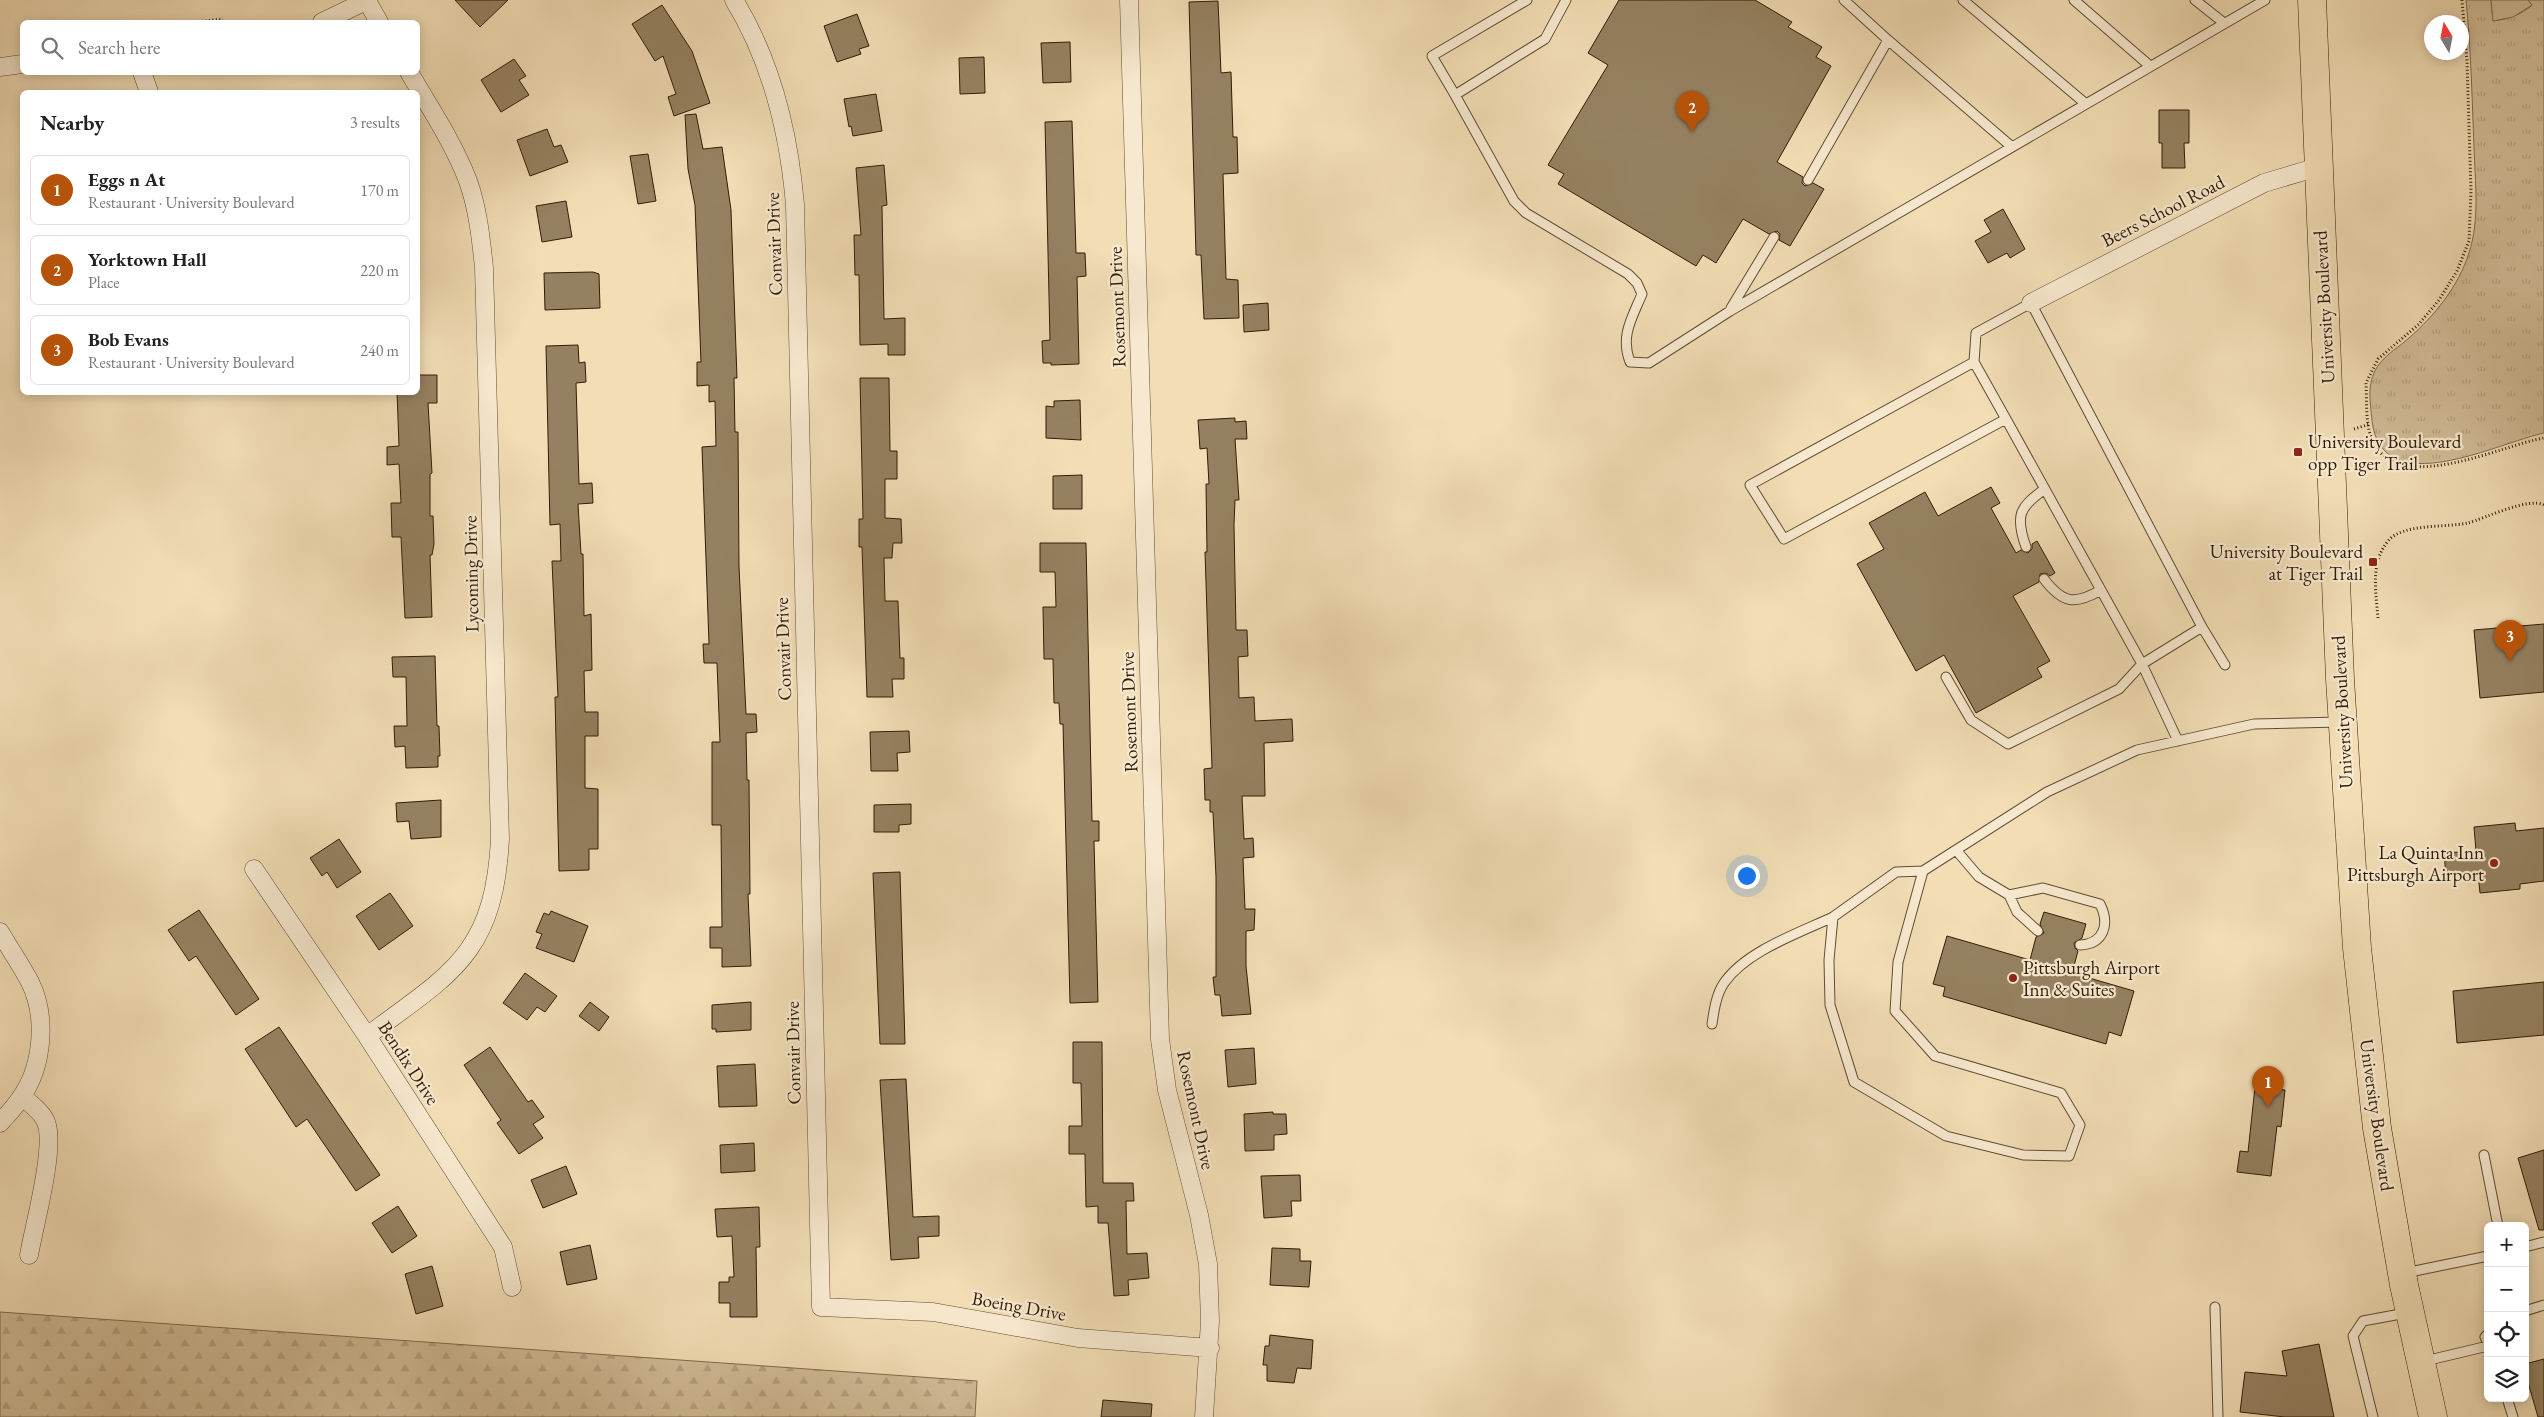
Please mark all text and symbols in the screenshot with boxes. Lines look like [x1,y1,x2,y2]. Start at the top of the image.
north arrow [2424,15,2469,60]
search box [20,20,420,75]
icon: search [38,34,66,62]
text: Search here [78,35,160,60]
pin: 2 [1676,91,1708,132]
text: Nearby [40,109,104,136]
text: 3 results [350,112,400,133]
text: Eggs n At [88,167,165,192]
street label: Beers School Road [2097,169,2229,253]
text: 1 [53,180,61,201]
text: 170 m [360,180,399,201]
text: Restaurant · University Boulevard [88,192,295,213]
street label: Convair Drive [760,192,788,296]
street label: University Boulevard [2307,229,2340,384]
street label: Rosemont Drive [1102,246,1132,368]
text: Yorktown Hall [88,247,207,272]
text: 2 [53,260,61,281]
text: 220 m [360,260,399,281]
text: Place [88,272,120,293]
text: Bob Evans [88,327,169,352]
text: 3 [53,340,61,361]
text: 240 m [360,340,399,361]
text: Restaurant · University Boulevard [88,352,295,373]
place label: University Boulevard opp Tiger Trail [2308,429,2462,476]
marker: University Boulevard opp Tiger Trail [2292,446,2304,458]
street label: Lycoming Drive [457,515,485,633]
place label: University Boulevard at Tiger Trail [2210,539,2363,586]
marker: University Boulevard at Tiger Trail [2367,556,2379,568]
street label: Convair Drive [769,597,797,701]
pin: 3 [2494,620,2526,661]
street label: University Boulevard [2325,634,2358,789]
street label: Rosemont Drive [1114,651,1144,773]
place label: La Quinta Inn Pittsburgh Airport [2347,840,2484,887]
marker: La Quinta Inn Pittsburgh Airport [2488,857,2500,869]
your location [1734,863,1760,889]
place label: Pittsburgh Airport Inn & Suites [2023,955,2160,1002]
marker: Pittsburgh Airport Inn & Suites [2007,972,2019,984]
street label: Convair Drive [780,1001,806,1105]
street label: Bendix Drive [373,1016,445,1110]
street label: University Boulevard [2354,1037,2400,1193]
street label: Rosemont Drive [1171,1048,1221,1172]
pin: 1 [2252,1066,2284,1107]
map controls [2484,1222,2529,1402]
button: + [2484,1222,2529,1267]
button: − [2484,1267,2529,1312]
street label: Boeing Drive [970,1285,1068,1327]
button: locate [2484,1312,2529,1357]
button: layers [2484,1357,2529,1402]

